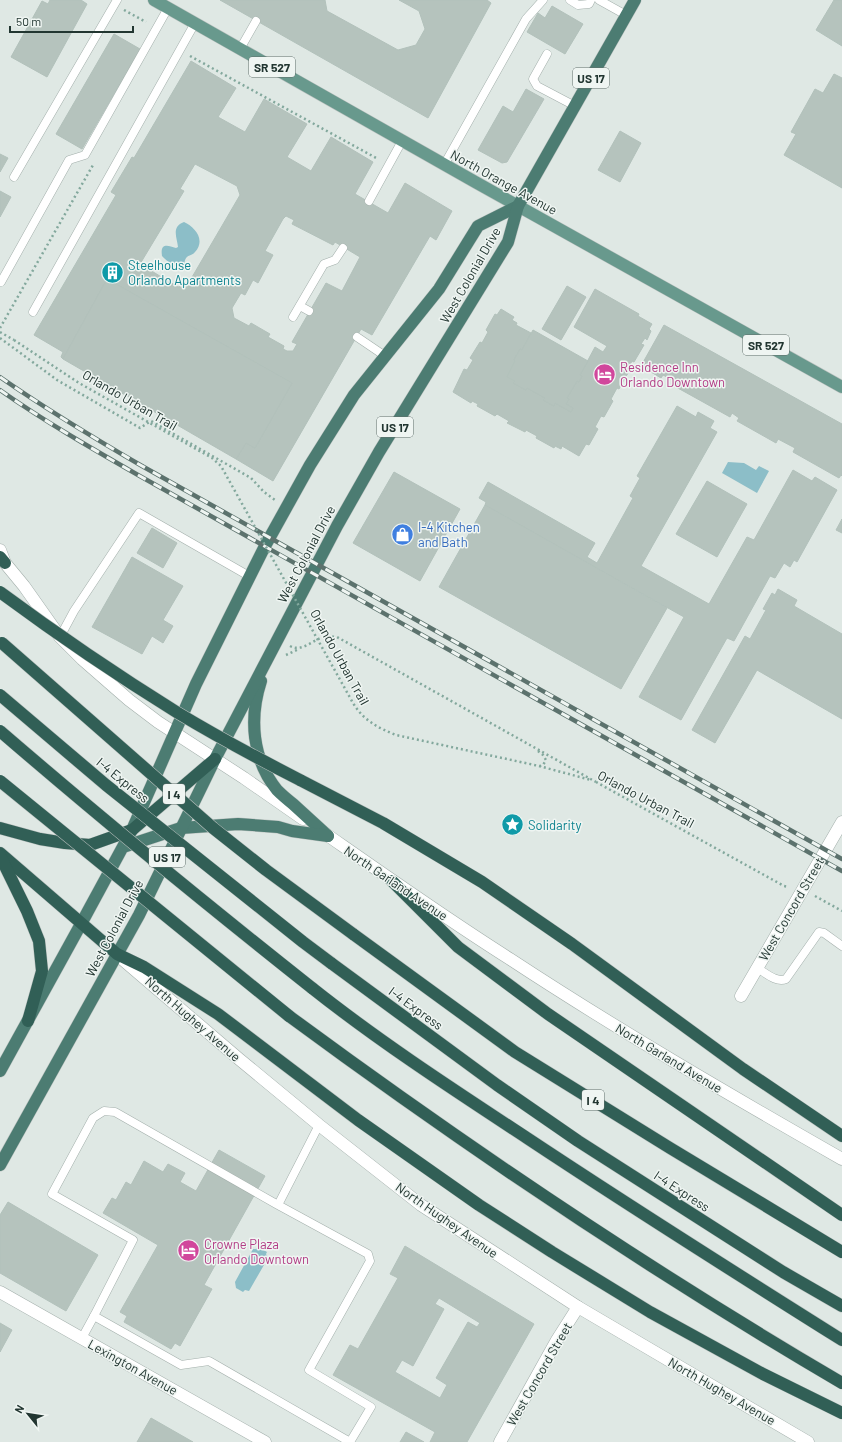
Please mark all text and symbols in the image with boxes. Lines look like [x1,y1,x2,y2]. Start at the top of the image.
scale bar [10,8,133,34]
text: 50 m [16,14,41,28]
road number: SR 527 [249,57,295,77]
road number: US 17 [573,68,609,88]
street label: North Orange Avenue [448,146,560,218]
street label: West Colonial Drive [436,224,504,326]
place label: Steelhouse Orlando Apartments [128,257,241,288]
building icon: Steelhouse Orlando Apartments [99,259,125,285]
road number: SR 527 [743,335,789,355]
place label: Residence Inn Orlando Downtown [620,359,725,390]
hotel icon: Residence Inn Orlando Downtown [591,361,617,387]
street label: Orlando Urban Trail [80,366,180,434]
road number: US 17 [377,417,413,437]
street label: West Colonial Drive [274,503,338,605]
place label: I-4 Kitchen and Bath [418,519,480,550]
shop icon: I-4 Kitchen and Bath [390,521,416,547]
street label: Orlando Urban Trail [307,606,373,708]
street label: I-4 Express [93,754,153,806]
street label: Orlando Urban Trail [595,767,697,831]
road number: I 4 [163,784,185,804]
place icon: Solidarity [500,812,526,838]
place label: Solidarity [528,817,582,833]
street label: North Garland Avenue [341,842,451,924]
road number: US 17 [149,847,185,867]
street label: West Concord Street [755,854,827,964]
street label: West Colonial Drive [82,877,146,979]
street label: North Hughey Avenue [142,973,244,1065]
street label: I-4 Express [386,983,446,1033]
street label: North Garland Avenue [613,1020,725,1096]
road number: I 4 [582,1090,604,1110]
street label: I-4 Express [651,1167,713,1215]
street label: North Hughey Avenue [393,1179,501,1261]
place label: Crowne Plaza Orlando Downtown [204,1236,309,1267]
hotel icon: Crowne Plaza Orlando Downtown [176,1238,202,1264]
street label: West Concord Street [503,1319,575,1429]
street label: Lexington Avenue [85,1336,181,1398]
street label: North Hughey Avenue [666,1354,779,1428]
north arrow [8,1394,48,1434]
text: N [11,1402,26,1415]

